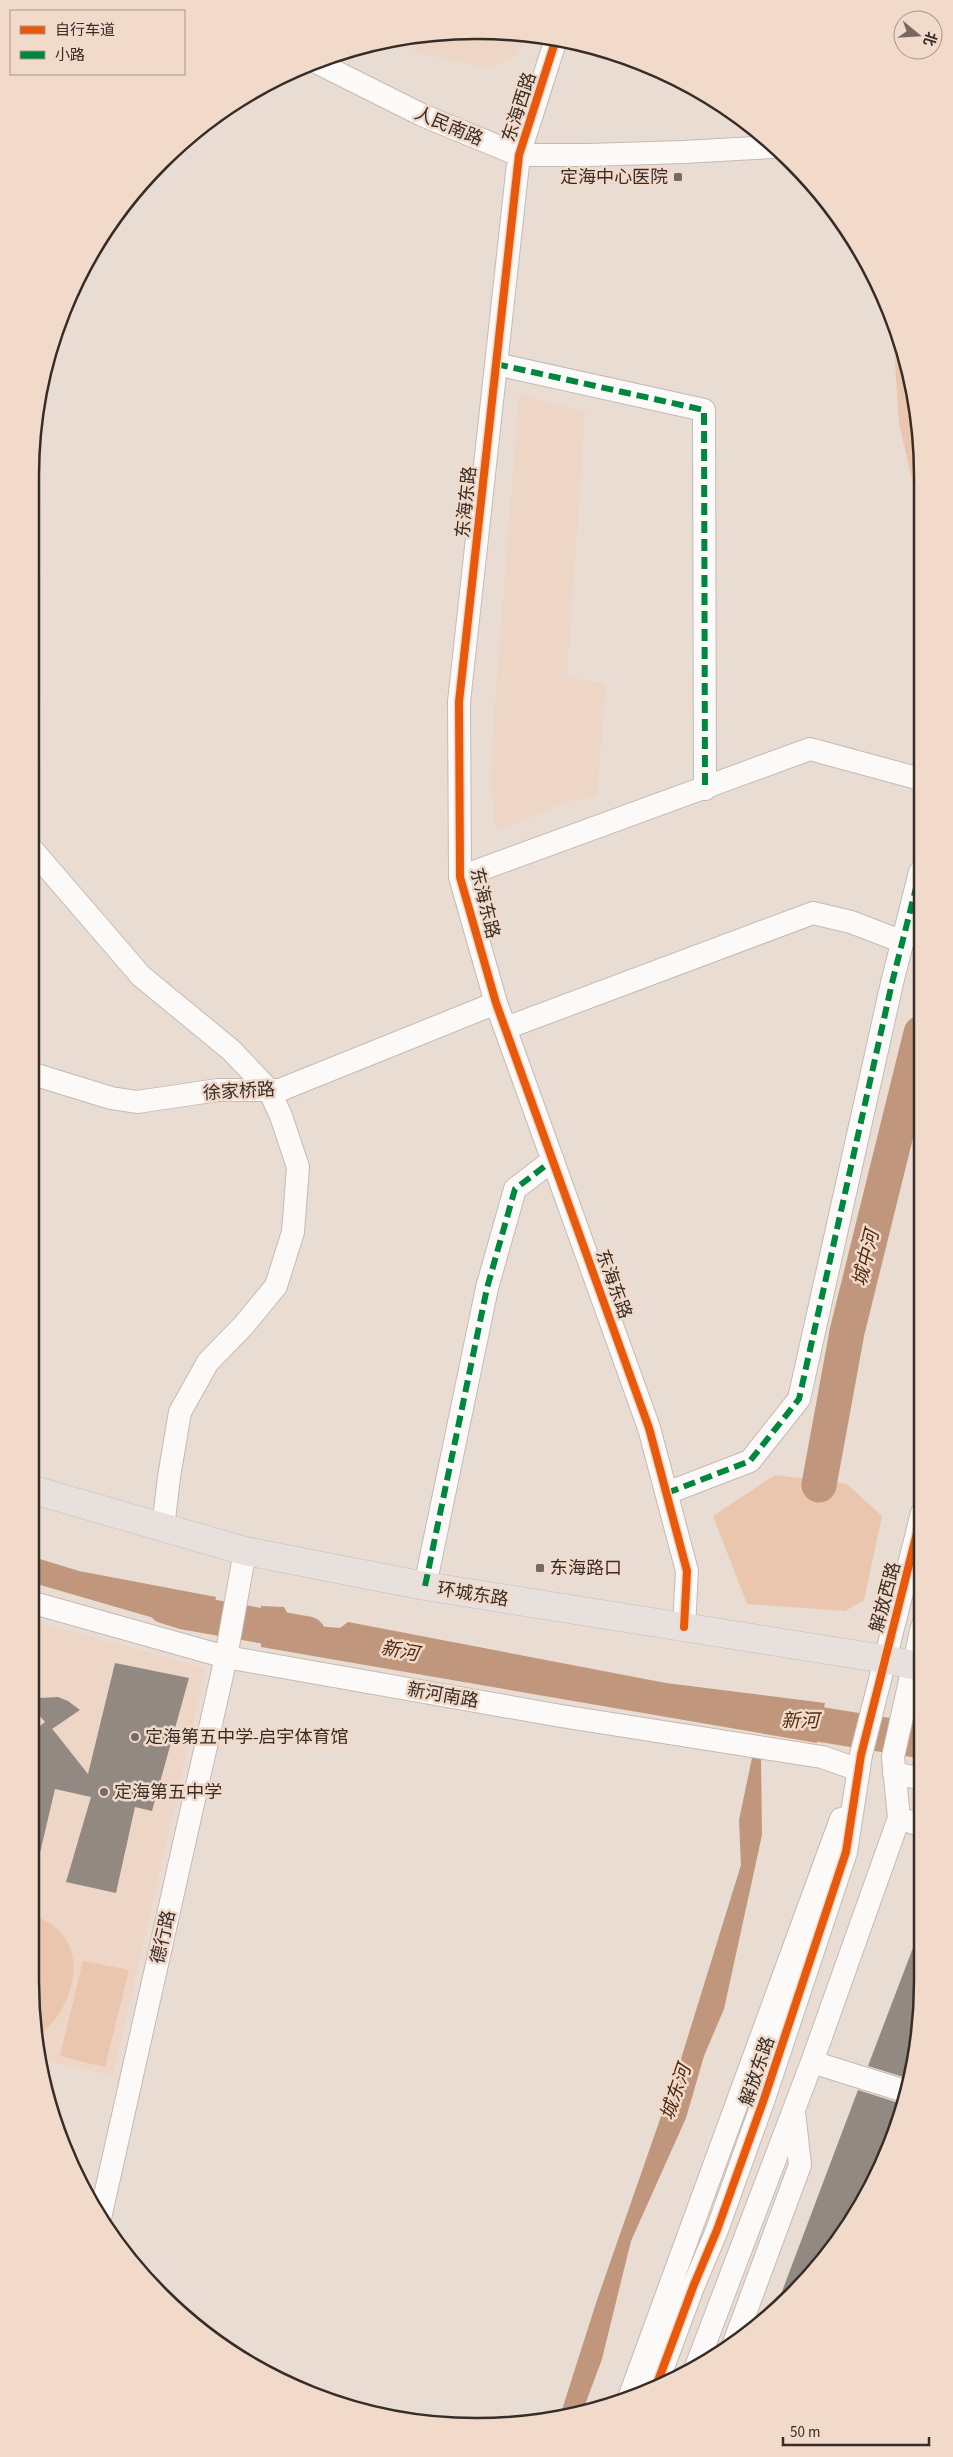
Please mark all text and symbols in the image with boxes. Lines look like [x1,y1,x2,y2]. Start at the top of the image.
legend [10,10,185,75]
north arrow [893,10,943,60]
text: 自行车道 [55,20,115,41]
text: 北 [918,29,941,48]
text: 小路 [55,45,85,66]
street label: 东海西路 [496,69,542,145]
street label: 人民南路 [411,101,487,152]
place label: 定海中心医院 [560,165,668,190]
marker: 定海中心医院 [672,171,684,183]
street label: 东海东路 [450,465,483,539]
street label: 东海东路 [464,865,505,941]
street label: 徐家桥路 [202,1077,276,1106]
water label: 城中河 [846,1224,887,1289]
street label: 东海东路 [589,1246,638,1322]
place label: 东海路口 [550,1556,622,1581]
street label: 解放西路 [864,1559,907,1635]
marker: 东海路口 [534,1562,546,1574]
street label: 环城东路 [435,1577,510,1612]
water label: 新河 [379,1635,425,1669]
street label: 新河南路 [405,1677,481,1714]
water label: 新河 [781,1708,823,1735]
place label: 定海第五中学-启宇体育馆 [145,1725,349,1750]
marker: 定海第五中学-启宇体育馆 [129,1731,141,1743]
place label: 定海第五中学 [114,1780,222,1805]
marker: 定海第五中学 [98,1786,110,1798]
street label: 德行路 [145,1908,182,1966]
street label: 解放东路 [734,2033,781,2109]
water label: 城东河 [654,2057,700,2124]
scale bar [783,2414,929,2446]
text: 50 m [790,2422,820,2443]

